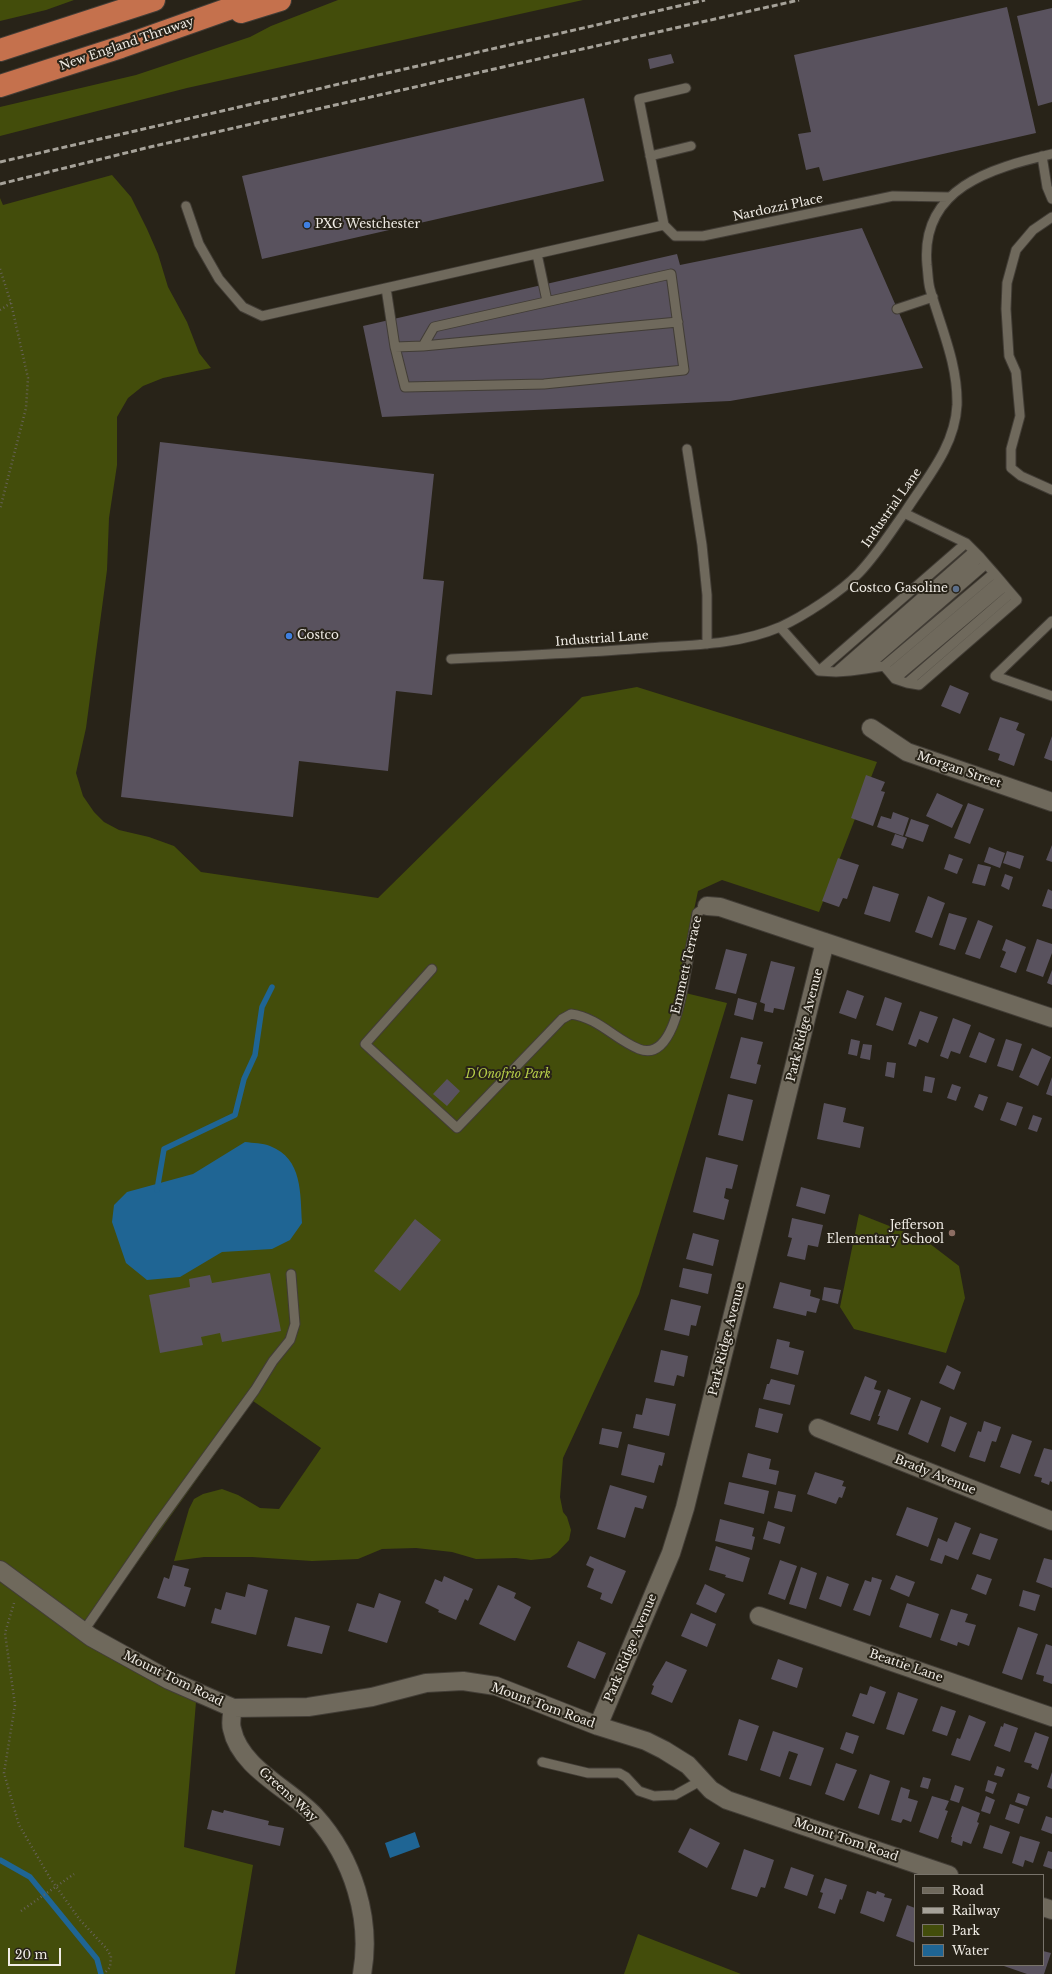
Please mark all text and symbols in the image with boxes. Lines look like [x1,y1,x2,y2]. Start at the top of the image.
street label: New England Thruway [58,14,196,74]
street label: Nardozzi Place [732,191,824,225]
place label: PXG Westchester [315,218,420,232]
marker: PXG Westchester [302,220,312,230]
street label: Industrial Lane [859,465,925,551]
place label: Costco Gasoline [849,582,948,596]
marker: Costco Gasoline [951,584,961,594]
place label: Costco [297,629,339,643]
street label: Industrial Lane [555,629,649,649]
marker: Costco [284,631,294,641]
street label: Morgan Street [915,749,1003,791]
street label: Emmett Terrace [669,914,705,1016]
street label: Park Ridge Avenue [784,967,826,1083]
park label: D'Onofrio Park [465,1068,551,1082]
place label: Jefferson Elementary School [826,1219,944,1247]
marker: Jefferson Elementary School [947,1228,957,1238]
street label: Park Ridge Avenue [706,1281,748,1397]
street label: Brady Avenue [892,1452,978,1498]
street label: Park Ridge Avenue [602,1592,660,1704]
street label: Beattie Lane [867,1647,945,1685]
street label: Mount Tom Road [121,1649,225,1709]
street label: Mount Tom Road [489,1681,597,1731]
street label: Greens Way [256,1765,320,1825]
street label: Mount Tom Road [792,1815,900,1865]
legend [914,1874,1044,1966]
text: Road [952,1883,984,1898]
text: Railway [952,1903,1000,1918]
text: Park [952,1923,980,1938]
scale bar [10,1940,63,1966]
text: Water [952,1943,989,1958]
text: 20 m [15,1947,47,1962]

